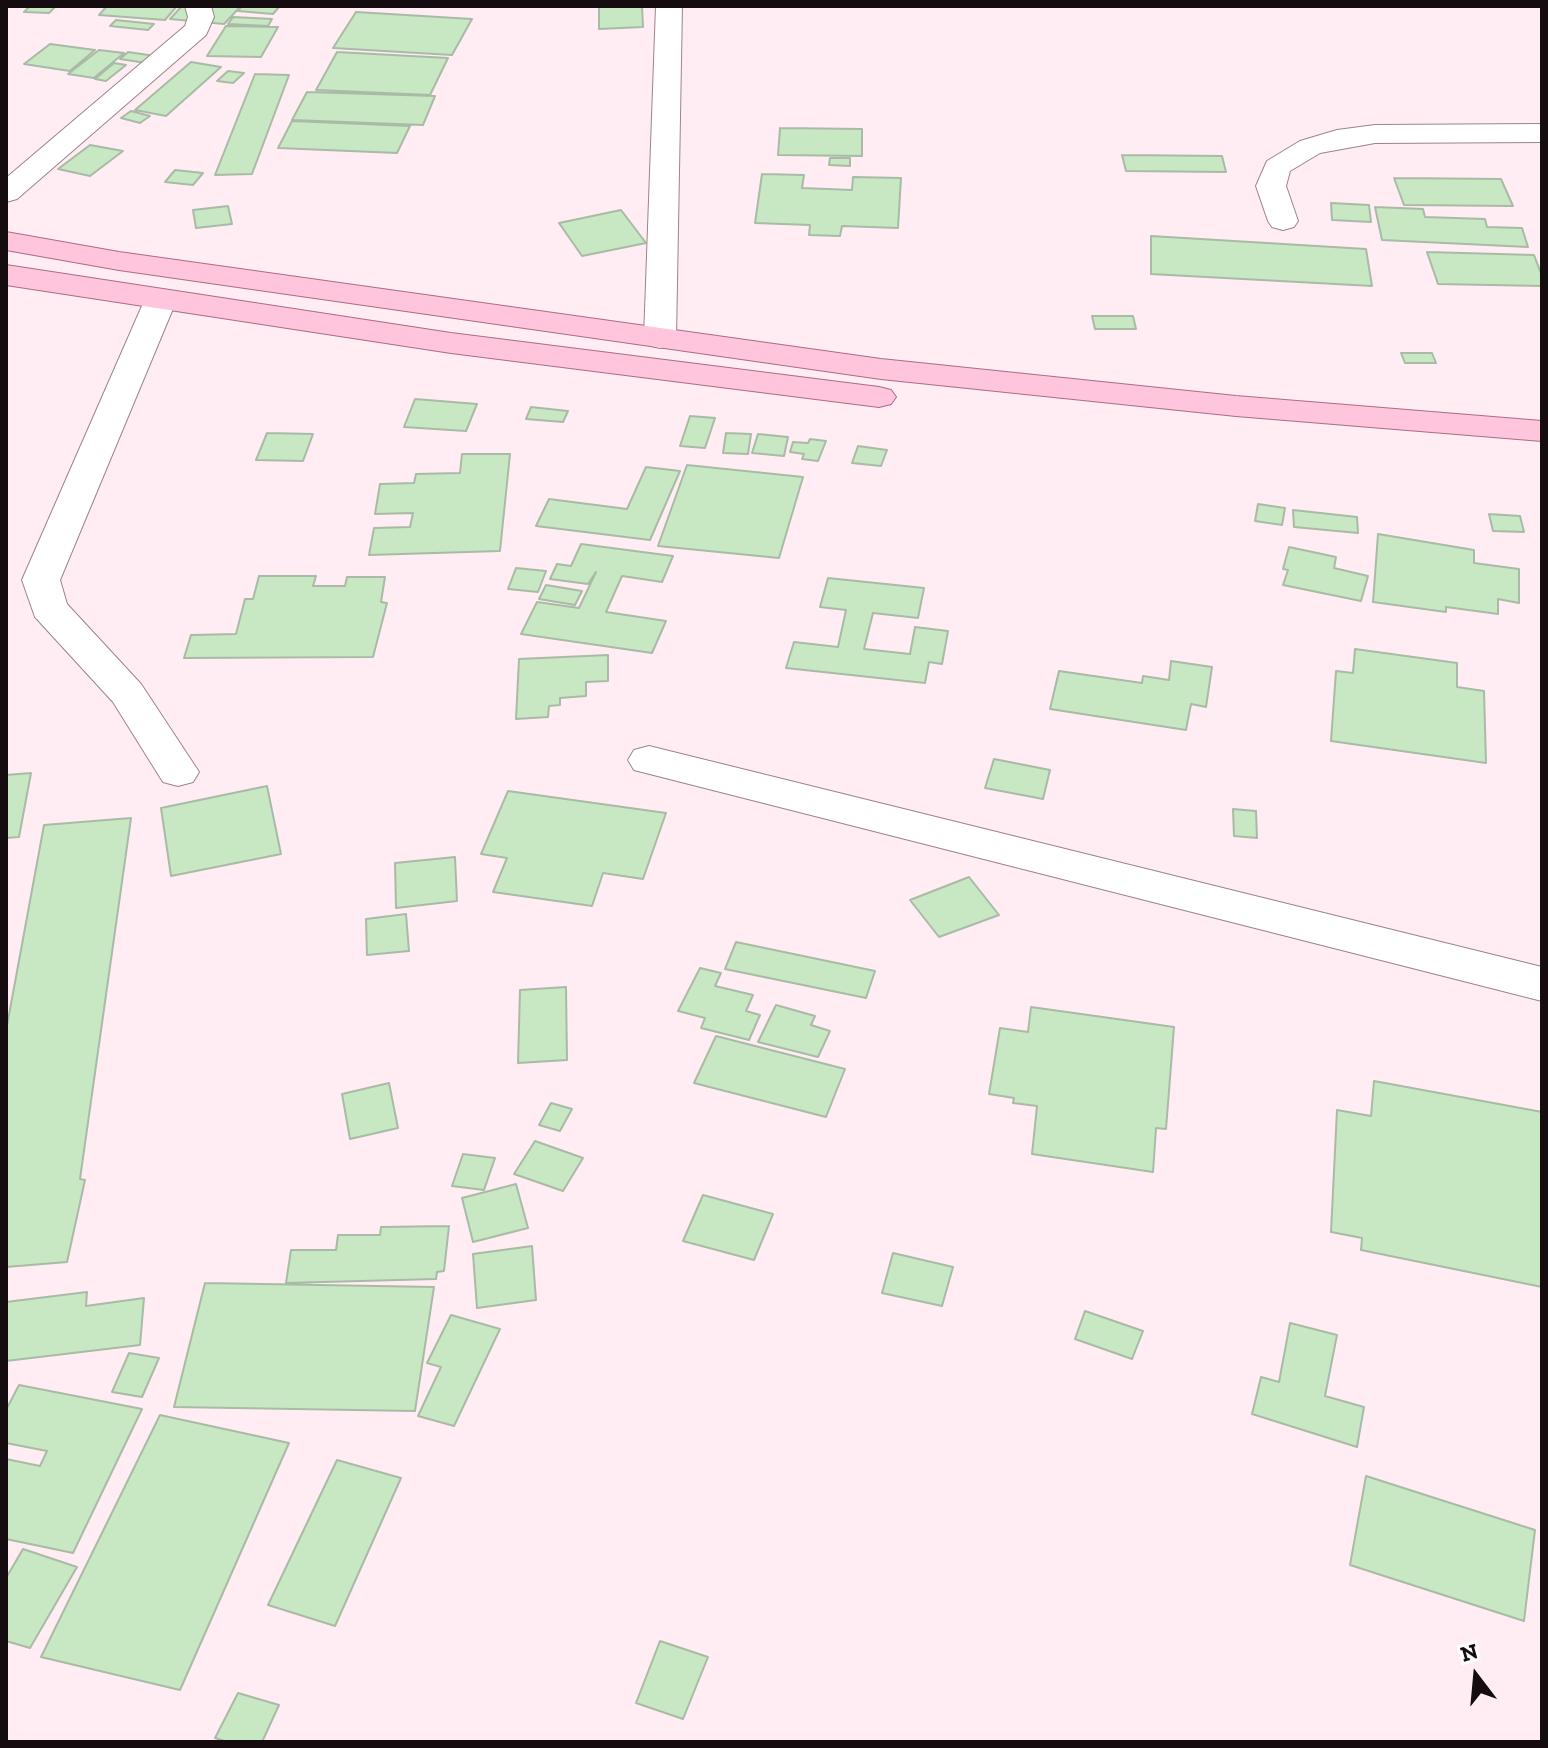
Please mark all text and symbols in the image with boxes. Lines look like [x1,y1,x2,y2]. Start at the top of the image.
north arrow [1436,1636,1516,1716]
text: N [1457,1637,1481,1668]

